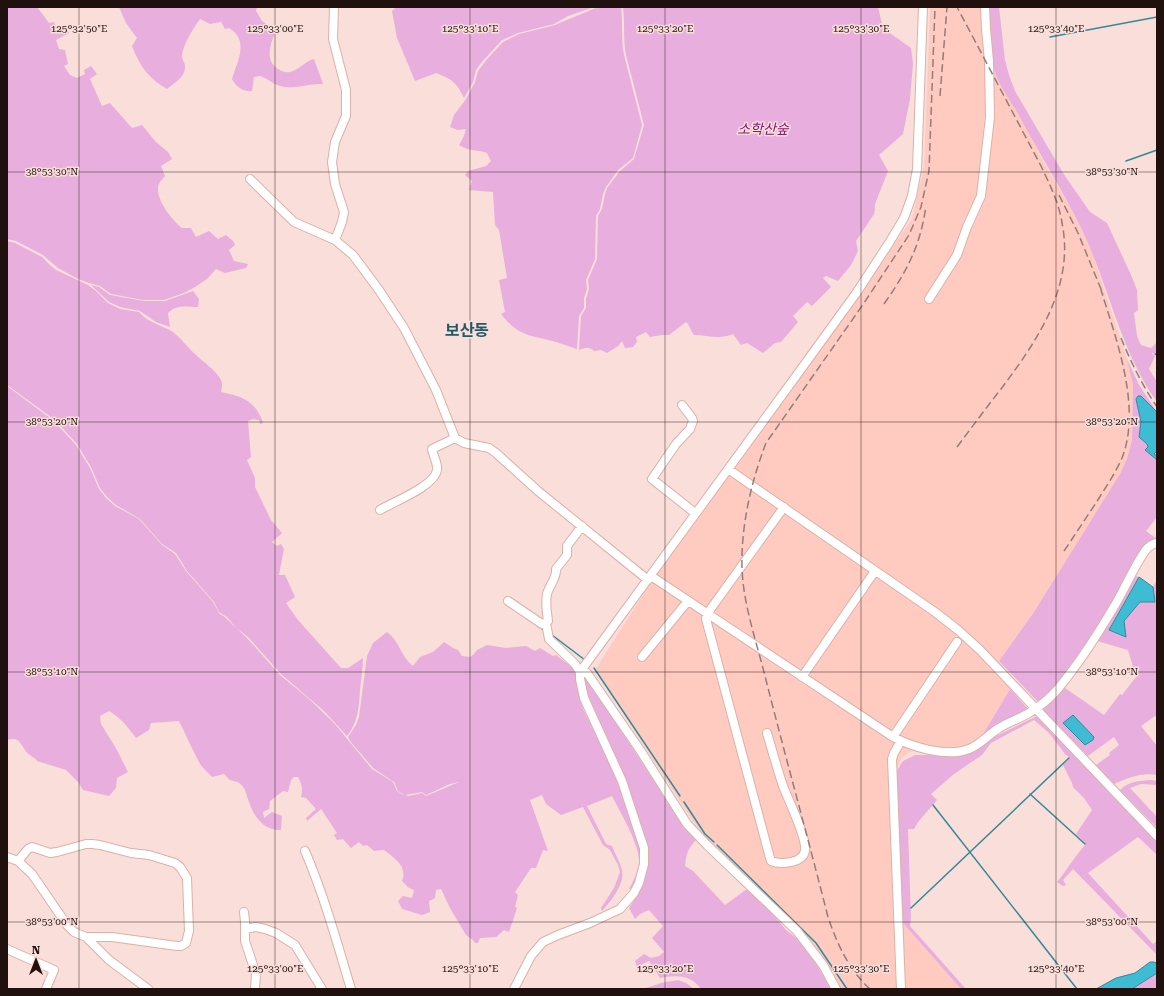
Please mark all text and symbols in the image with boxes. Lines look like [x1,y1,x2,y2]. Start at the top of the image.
text: 125°32'50"E [51,23,107,34]
text: 125°33'00"E [247,23,303,34]
text: 125°33'10"E [442,23,498,34]
text: 125°33'20"E [637,23,693,34]
text: 125°33'30"E [833,23,889,34]
text: 125°33'40"E [1028,23,1084,34]
park label: 소학산숲 [737,121,790,137]
text: 38°53'30"N [26,166,78,177]
text: 38°53'30"N [1086,166,1138,177]
district label: 보산동 [445,321,489,340]
text: 38°53'20"N [26,416,78,427]
text: 38°53'20"N [1086,416,1138,427]
text: 38°53'10"N [26,666,78,677]
text: 38°53'10"N [1086,666,1138,677]
text: 38°53'00"N [26,916,78,927]
text: 38°53'00"N [1086,916,1138,927]
north arrow [16,940,56,980]
text: N [32,944,41,957]
text: 125°33'00"E [247,963,303,974]
text: 125°33'10"E [442,963,498,974]
text: 125°33'20"E [637,963,693,974]
text: 125°33'30"E [833,963,889,974]
text: 125°33'40"E [1028,963,1084,974]

